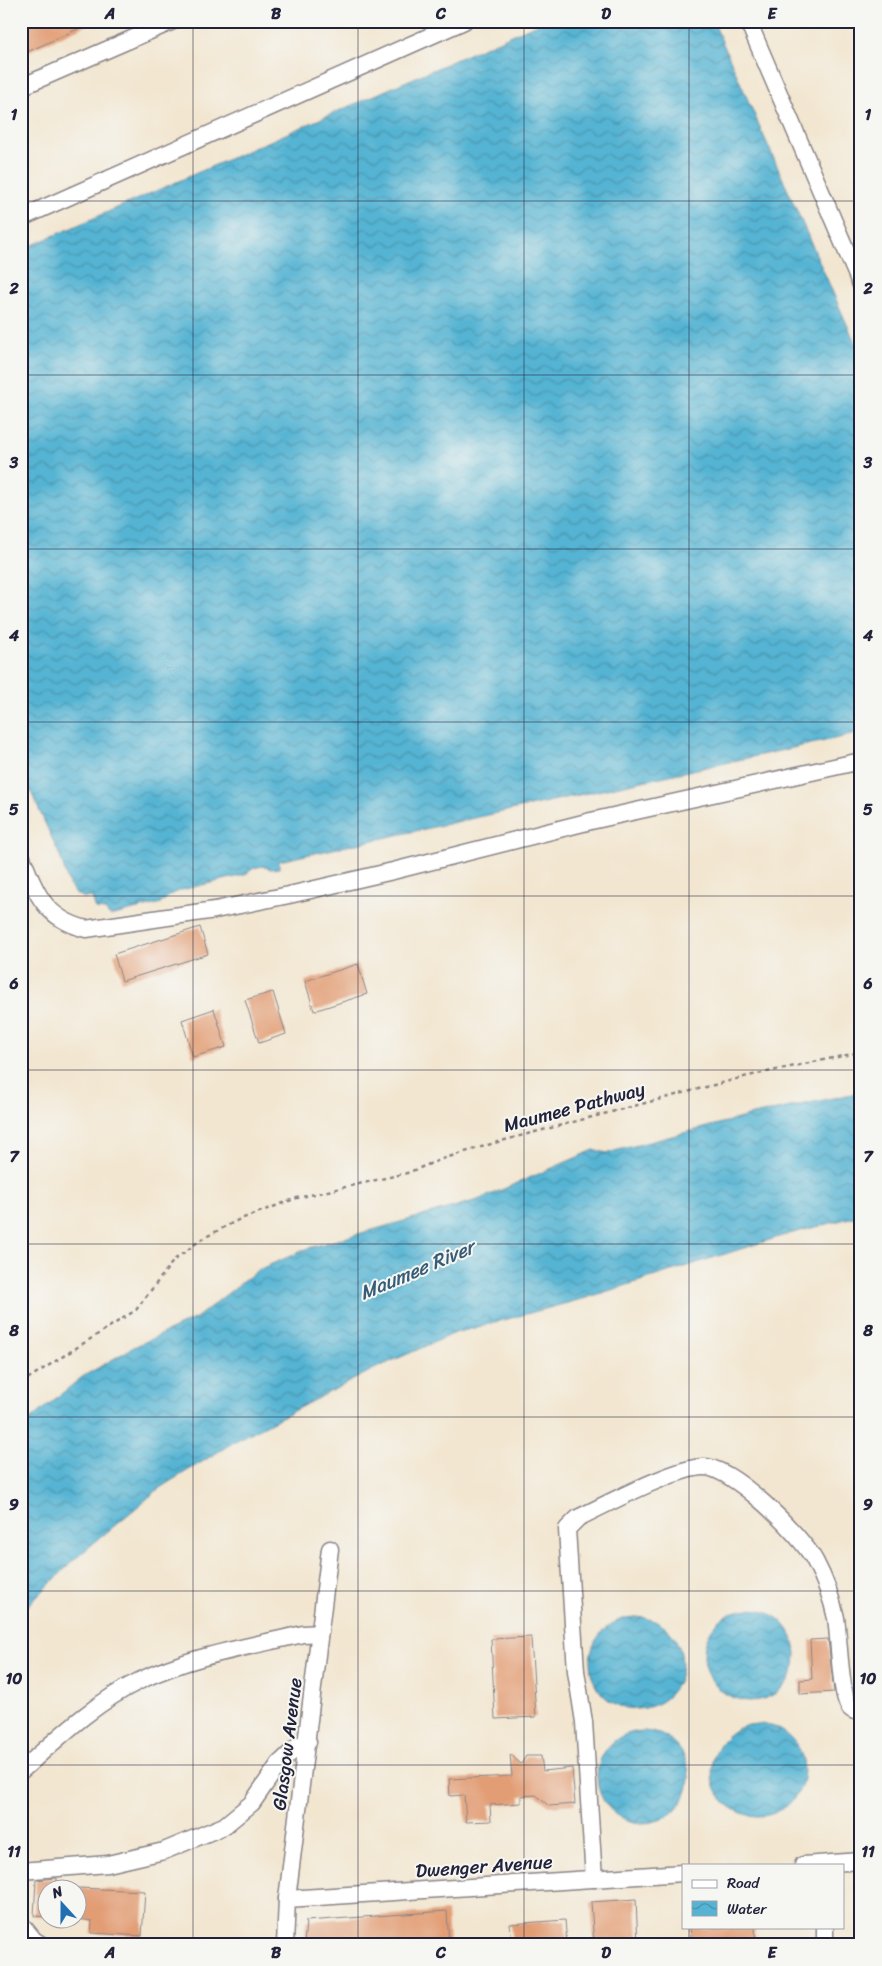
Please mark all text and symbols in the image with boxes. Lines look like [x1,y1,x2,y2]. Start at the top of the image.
text: A [104,0,115,28]
text: B [271,0,282,28]
text: C [435,0,447,28]
text: D [601,0,611,28]
text: E [768,0,778,28]
text: 1 [11,100,18,129]
text: 1 [865,100,872,129]
text: 2 [8,274,19,303]
text: 2 [862,274,873,303]
text: 3 [9,448,19,477]
text: 3 [863,448,873,477]
text: 4 [8,621,19,650]
text: 4 [862,621,873,650]
text: 5 [9,795,19,824]
text: 5 [863,795,873,824]
text: 6 [8,969,19,998]
text: 6 [862,969,873,998]
street label: Maumee Pathway [499,1072,649,1142]
text: 7 [9,1142,20,1171]
text: 7 [863,1142,874,1171]
water label: Maumee River [354,1229,484,1310]
text: 8 [8,1316,19,1345]
text: 8 [862,1316,873,1345]
text: 9 [9,1490,19,1519]
text: 9 [863,1490,873,1519]
text: 10 [6,1664,22,1693]
text: 10 [860,1664,876,1693]
street label: Glasgow Avenue [262,1675,312,1812]
text: 11 [7,1837,21,1866]
text: 11 [861,1837,875,1866]
street label: Dwenger Avenue [414,1845,554,1887]
legend [682,1864,844,1928]
text: Road [727,1870,760,1896]
north arrow [38,1878,88,1928]
text: N [48,1879,67,1906]
text: Water [727,1896,767,1922]
text: A [104,1938,115,1966]
text: B [271,1938,282,1966]
text: C [435,1938,447,1966]
text: D [601,1938,611,1966]
text: E [768,1938,778,1966]

